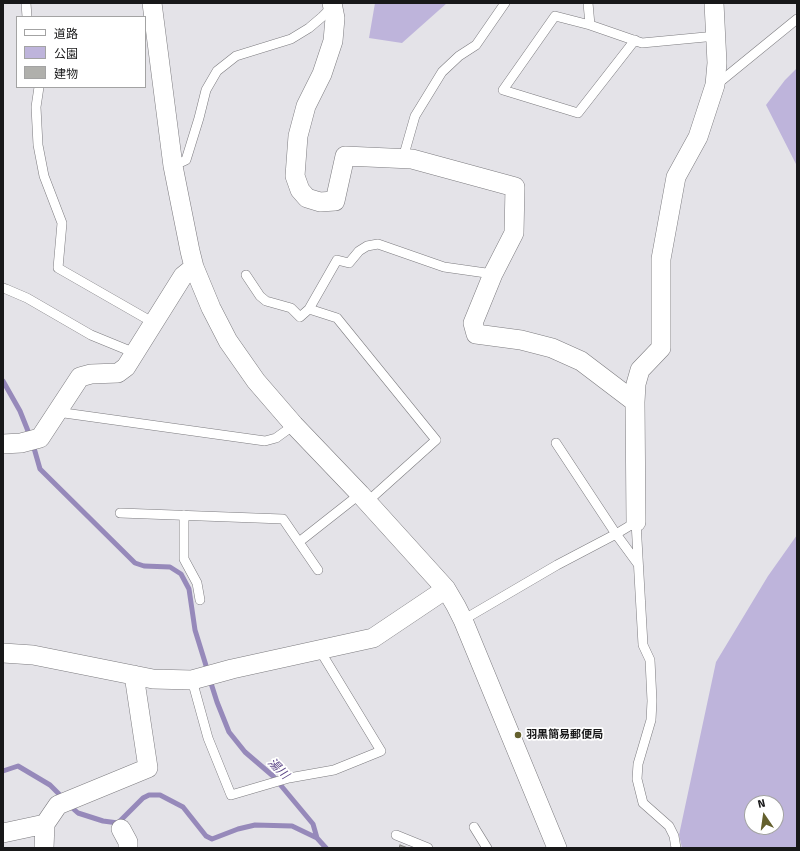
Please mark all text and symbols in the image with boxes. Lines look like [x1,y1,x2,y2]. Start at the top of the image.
legend [16,16,146,88]
text: 道路 [54,27,78,41]
text: 公園 [54,47,78,61]
text: 建物 [54,67,78,81]
place label: 羽黒簡易郵便局 [526,728,603,742]
marker: 羽黒簡易郵便局 [513,730,523,740]
water label: 湯川 [264,755,292,783]
north arrow [744,795,784,835]
text: N [756,797,766,811]

